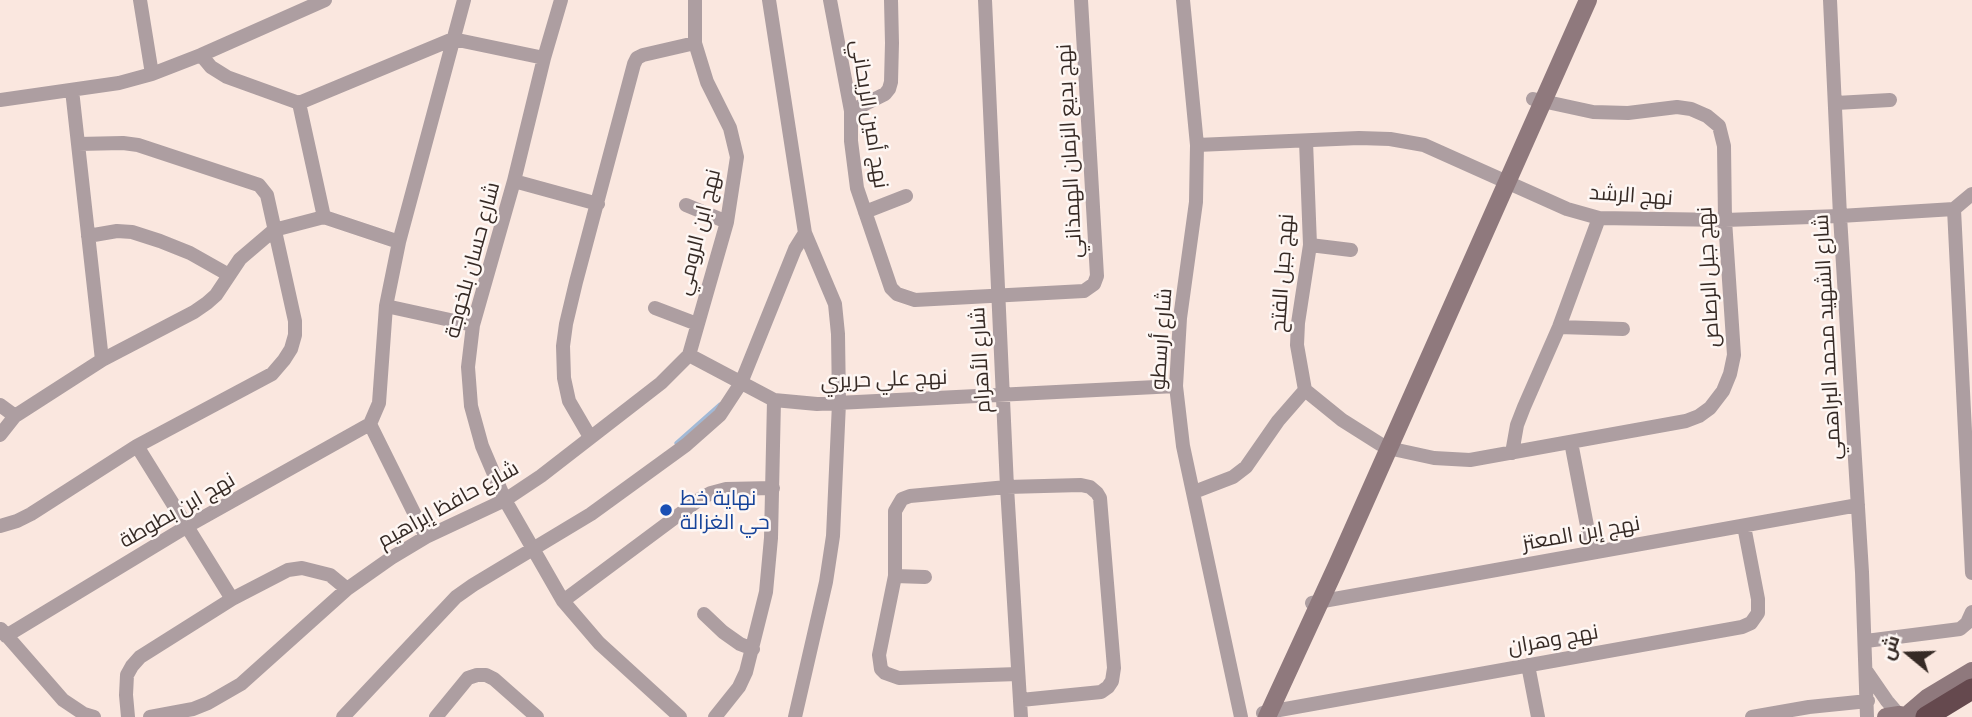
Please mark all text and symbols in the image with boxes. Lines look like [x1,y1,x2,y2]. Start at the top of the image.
street label: نهج أمين الريحاني [846,38,894,190]
street label: نهج بديع الزمان الهمذاني [1051,43,1087,259]
street label: نهج ابن الرومي [670,166,726,298]
street label: شارع حسان بلخوجة [439,179,505,341]
street label: نهج الرشد [1588,180,1674,210]
street label: نهج جبل الرصاص [1692,206,1724,348]
street label: نهج جبل الفتح [1265,213,1299,333]
street label: شارع الشهيد محمد البراهمي [1808,213,1846,461]
street label: شارع أرسطو [1145,287,1177,391]
street label: شارع الأهرام [965,306,995,414]
street label: نهج علي حريري [820,364,948,394]
street label: شارع حافظ إبراهيم [373,455,523,553]
street label: نهج ابن بطوطة [115,467,239,553]
place label: نهاية خط حي الغزالة [680,485,770,535]
marker: نهاية خط حي الغزالة [658,502,674,518]
street label: نهج إبن المعتز [1520,510,1642,556]
street label: نهج وهران [1506,619,1600,659]
north arrow [1874,619,1944,689]
text: ش [1874,632,1904,662]

